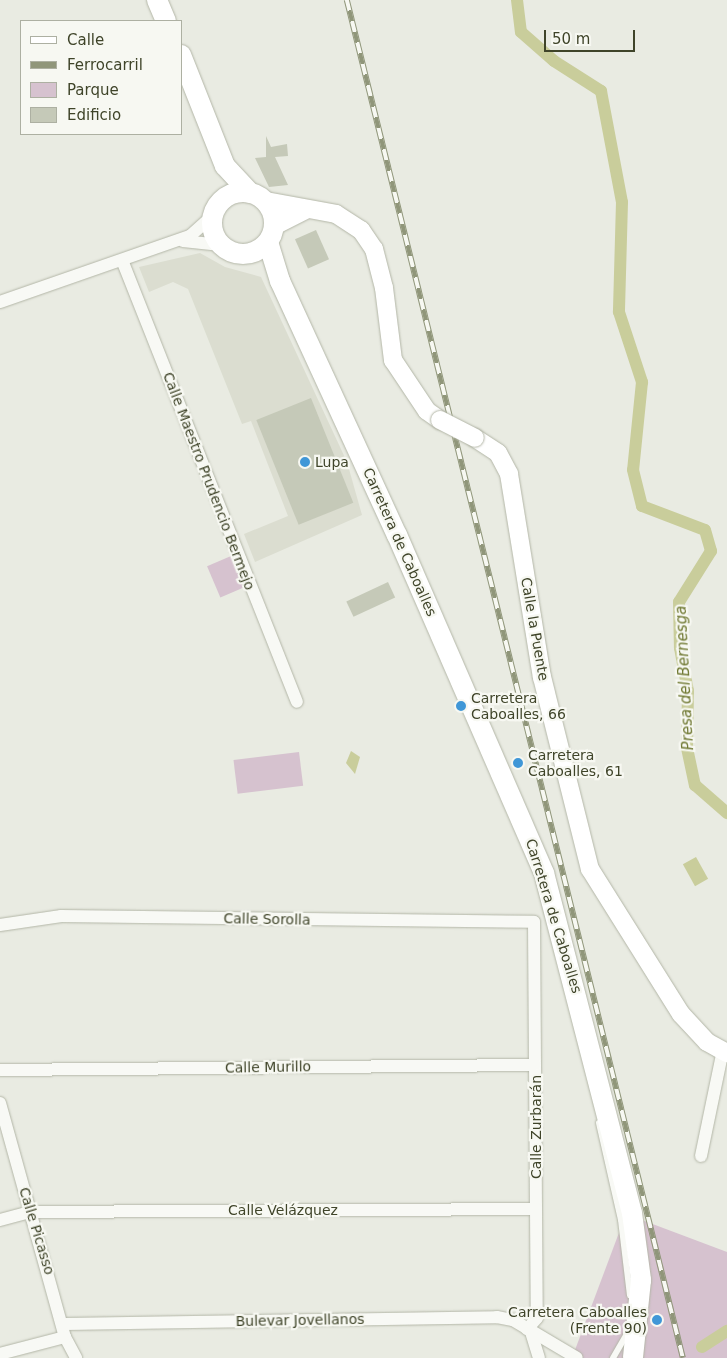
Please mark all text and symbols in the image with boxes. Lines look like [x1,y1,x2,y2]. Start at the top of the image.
legend [20,20,182,135]
scale bar [547,20,638,52]
text: 50 m [552,30,590,48]
text: Calle [67,31,104,49]
text: Ferrocarril [67,56,143,74]
text: Parque [67,81,119,99]
text: Edificio [67,106,121,124]
street label: Calle Maestro Prudencio Bermejo [160,370,258,592]
place label: Lupa [315,454,349,470]
marker: Lupa [299,456,311,468]
street label: Carretera de Caboalles [360,465,440,619]
street label: Calle la Puente [518,576,552,682]
water label: Presa del Bernesga [672,605,698,751]
place label: Carretera Caboalles, 66 [471,690,566,722]
marker: Carretera Caboalles, 66 [455,700,467,712]
place label: Carretera Caboalles, 61 [528,747,623,780]
marker: Carretera Caboalles, 61 [512,757,524,769]
street label: Carretera de Caboalles [522,837,586,995]
street label: Calle Sorolla [223,910,311,928]
street label: Calle Murillo [225,1058,311,1076]
street label: Calle Zurbarán [528,1075,544,1179]
street label: Calle Picasso [16,1185,58,1277]
street label: Calle Velázquez [228,1202,338,1218]
place label: Carretera Caboalles (Frente 90) [508,1304,647,1336]
street label: Bulevar Jovellanos [235,1310,365,1330]
marker: Carretera Caboalles (Frente 90) [651,1314,663,1326]

